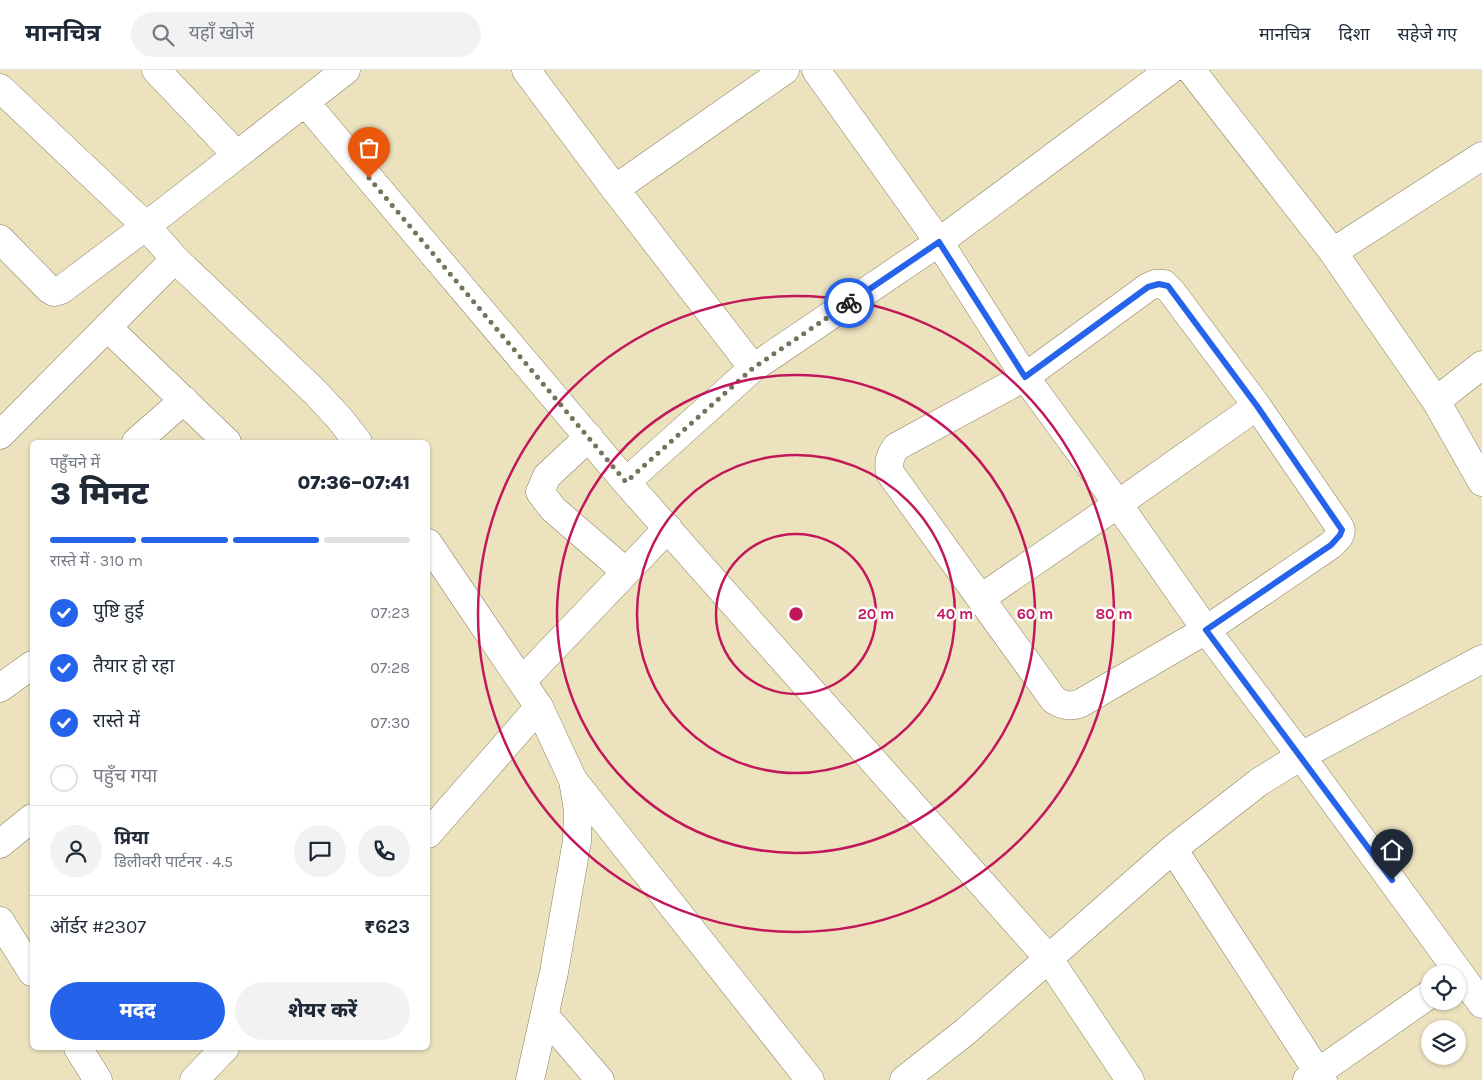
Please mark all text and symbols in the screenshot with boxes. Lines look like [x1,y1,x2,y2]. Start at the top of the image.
search box [131,12,481,57]
text: मानचित्र [25,19,101,47]
icon: search [149,21,177,49]
text: यहाँ खोजें [189,22,254,44]
text: मानचित्र [1259,23,1310,45]
text: दिशा [1338,23,1370,45]
text: सहेजे गए [1398,23,1457,45]
pin [348,127,390,178]
icon: bag [355,134,383,162]
courier [824,278,874,328]
icon: bike [835,289,863,317]
text: पहुँचने में [50,453,100,472]
text: 07:36–07:41 [298,472,410,494]
text: 3 मिनट [50,475,148,512]
text: रास्ते में · 310 m [50,551,143,570]
icon: check [50,599,78,627]
text: पुष्टि हुई [93,600,144,622]
text: 07:23 [371,603,410,622]
centre of rings [787,605,805,623]
text: 20 m [858,605,894,623]
text: 40 m [937,605,973,623]
text: 60 m [1017,605,1053,623]
text: 80 m [1095,605,1133,623]
icon: check [50,654,78,682]
text: तैयार हो रहा [93,655,174,677]
text: 07:28 [370,658,410,677]
icon: check [50,709,78,737]
text: रास्ते में [93,710,140,732]
text: 07:30 [370,713,410,732]
text: पहुँच गया [93,765,157,787]
button: person [50,825,102,877]
button: chat [294,825,346,877]
button: phone [358,825,410,877]
text: प्रिया [114,827,149,849]
pin [1371,829,1413,880]
icon: home [1378,836,1406,864]
text: डिलीवरी पार्टनर · 4.5 [114,852,233,871]
text: ऑर्डर #2307 [50,916,146,938]
text: ₹623 [364,916,410,938]
map controls [1421,965,1466,1065]
button: locate [1421,965,1466,1010]
button: मदद [50,982,225,1040]
button: शेयर करें [235,982,410,1040]
button: layers [1421,1020,1466,1065]

